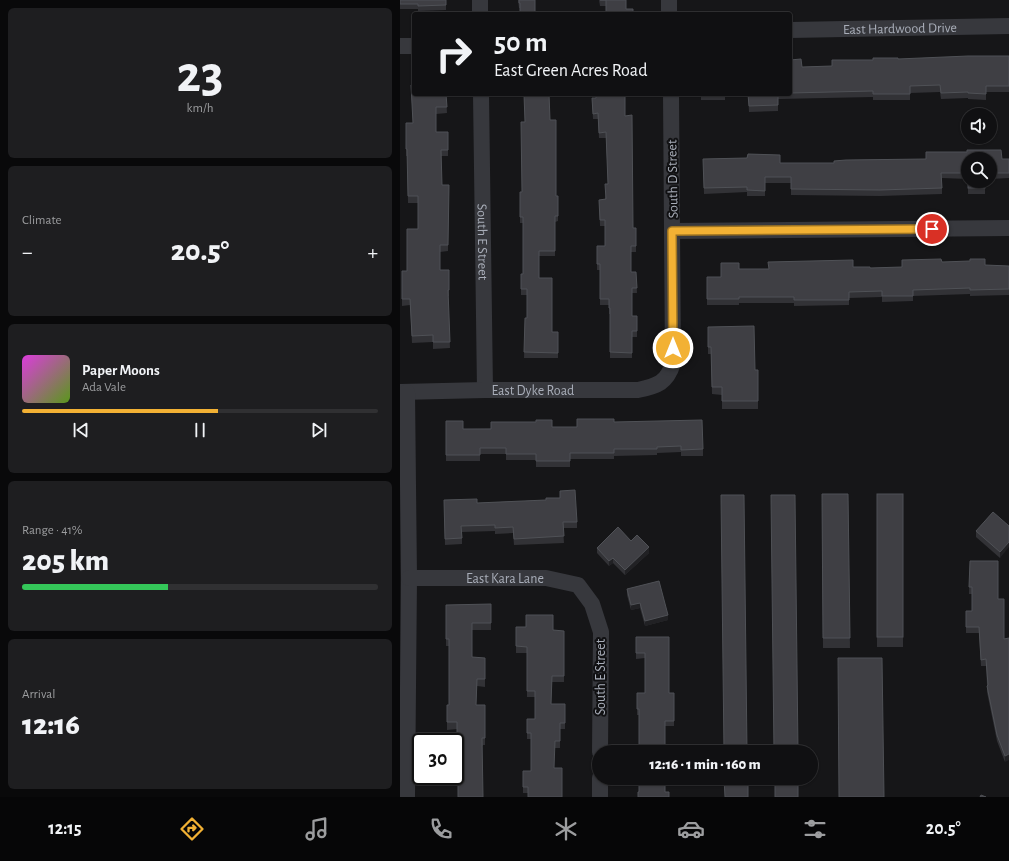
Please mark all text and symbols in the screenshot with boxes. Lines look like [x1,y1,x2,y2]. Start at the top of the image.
street label: East Hardwood Drive [843,21,957,37]
icon: right [428,28,480,80]
text: 50 m [494,29,548,57]
text: 23 [177,49,223,101]
text: East Green Acres Road [494,62,647,80]
text: km/h [187,102,213,115]
map controls [961,108,997,188]
button: sound [961,108,997,144]
street label: South D Street [665,139,681,218]
button: search [961,152,997,188]
street label: South E Street [474,204,490,281]
pin [915,212,949,246]
text: Climate [22,214,61,227]
icon: arrive [921,218,943,240]
text: 20.5° [171,236,229,266]
text: − [22,241,33,263]
text: + [367,241,378,263]
position arrow [652,327,694,369]
text: Paper Moons [82,363,160,378]
text: Ada Vale [82,381,126,394]
street label: East Dyke Road [492,384,574,398]
icon: previous [70,419,92,441]
icon: pause [189,419,211,441]
icon: next [308,419,330,441]
text: Range · 41% [22,524,83,537]
text: 205 km [22,546,109,576]
street label: East Kara Lane [466,572,544,586]
street label: South E Street [594,638,608,715]
text: Arrival [22,688,55,701]
text: 12:16 [22,710,80,740]
speed limit sign: 30 [412,733,464,785]
text: 12:16 · 1 min · 160 m [649,757,761,772]
icon: directions [178,815,206,843]
icon: music [303,815,331,843]
icon: phone [427,815,455,843]
icon: climate [552,815,580,843]
icon: car [677,815,705,843]
icon: filters [801,815,829,843]
text: 12:15 [48,820,82,838]
text: 20.5° [926,820,961,838]

